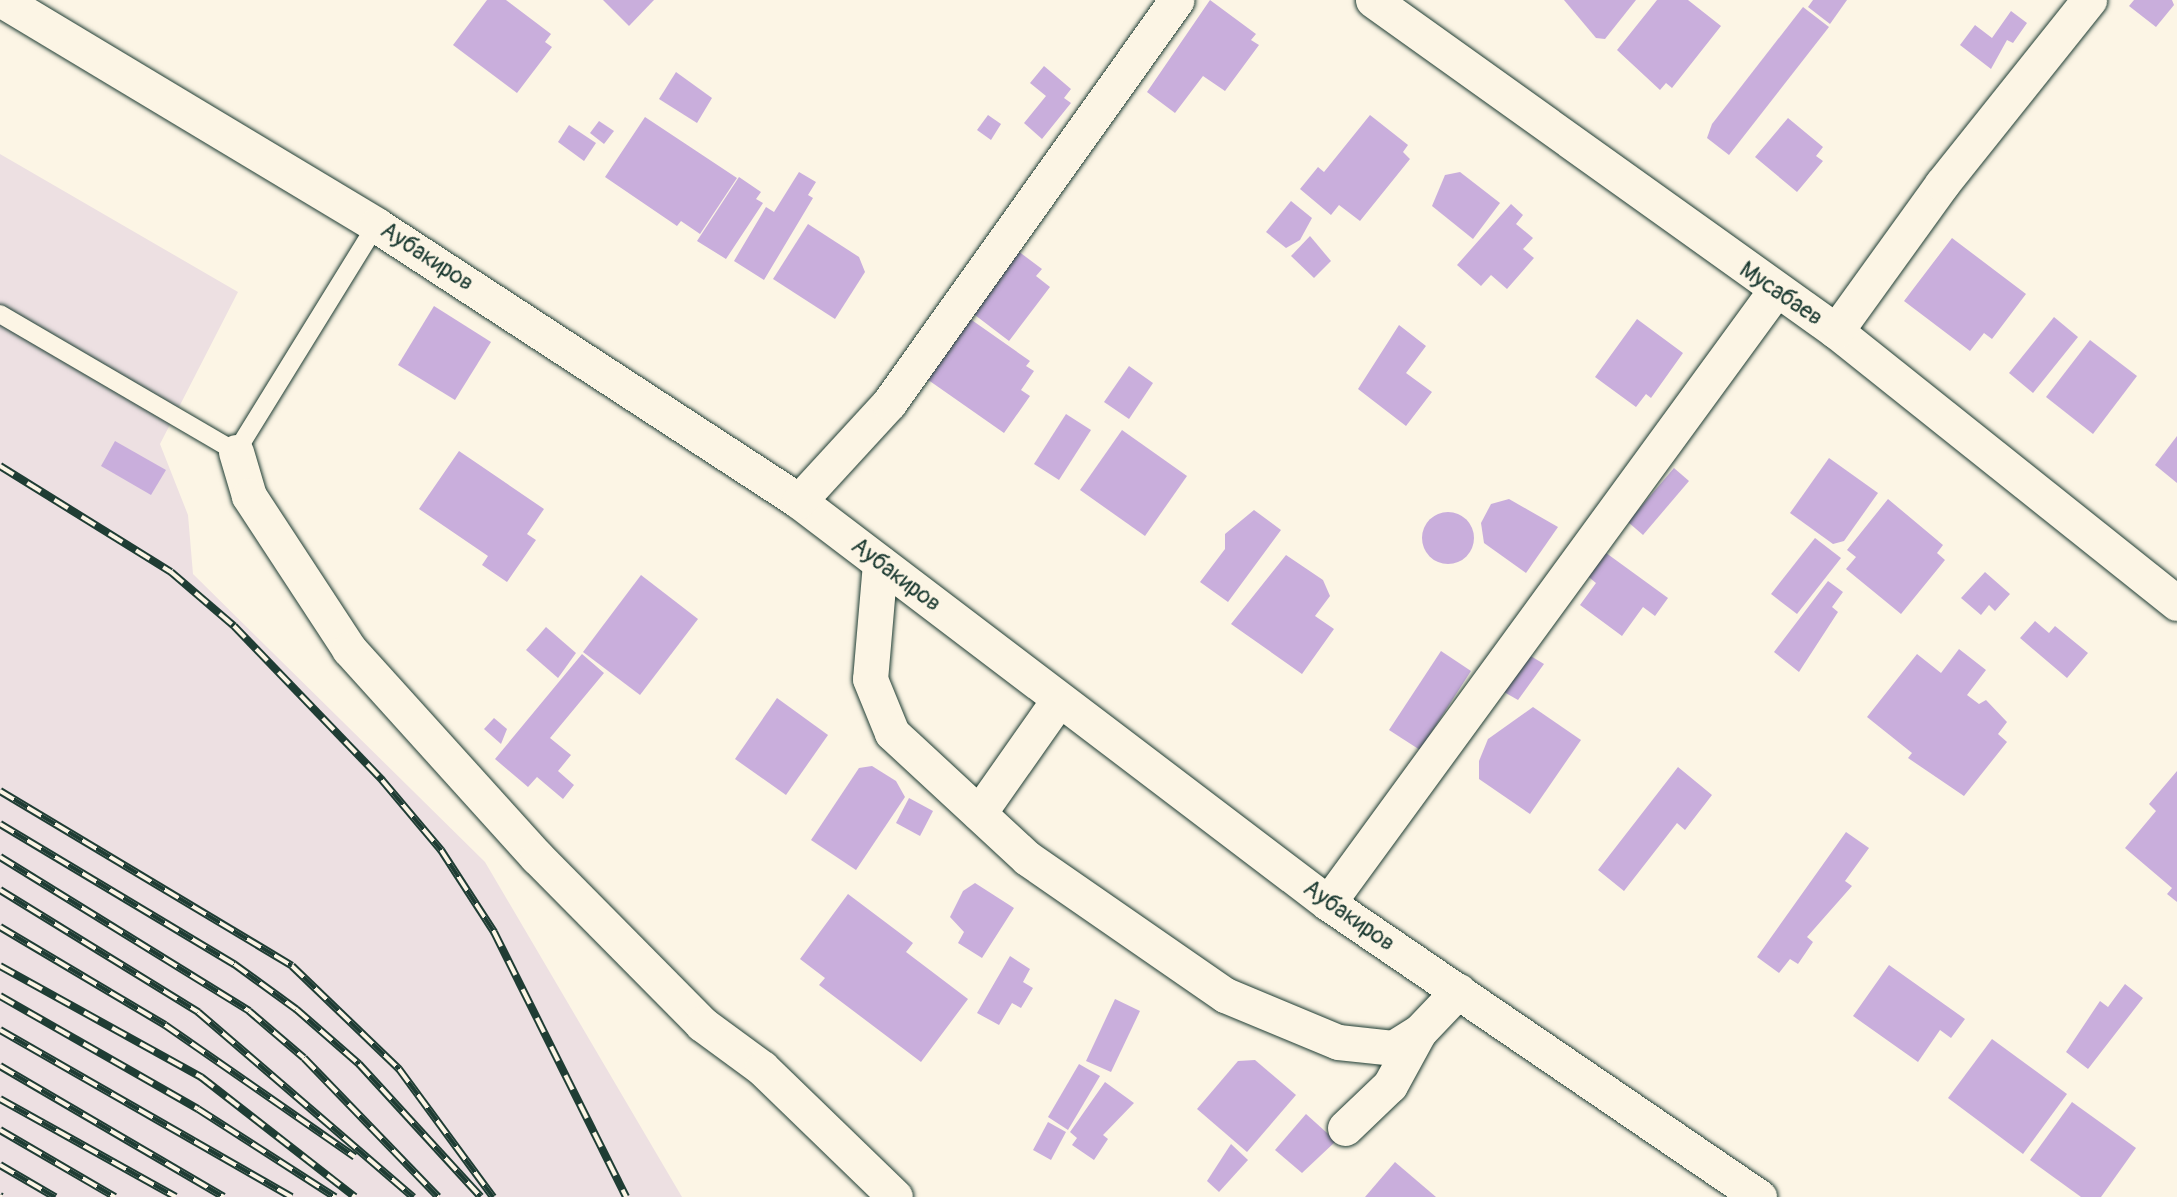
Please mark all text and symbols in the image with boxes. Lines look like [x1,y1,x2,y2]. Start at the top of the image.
street label: Аубакиров [375,217,479,297]
street label: Мусабаев [1734,256,1828,332]
street label: Аубакиров [846,532,946,618]
street label: Аубакиров [1298,875,1400,957]

